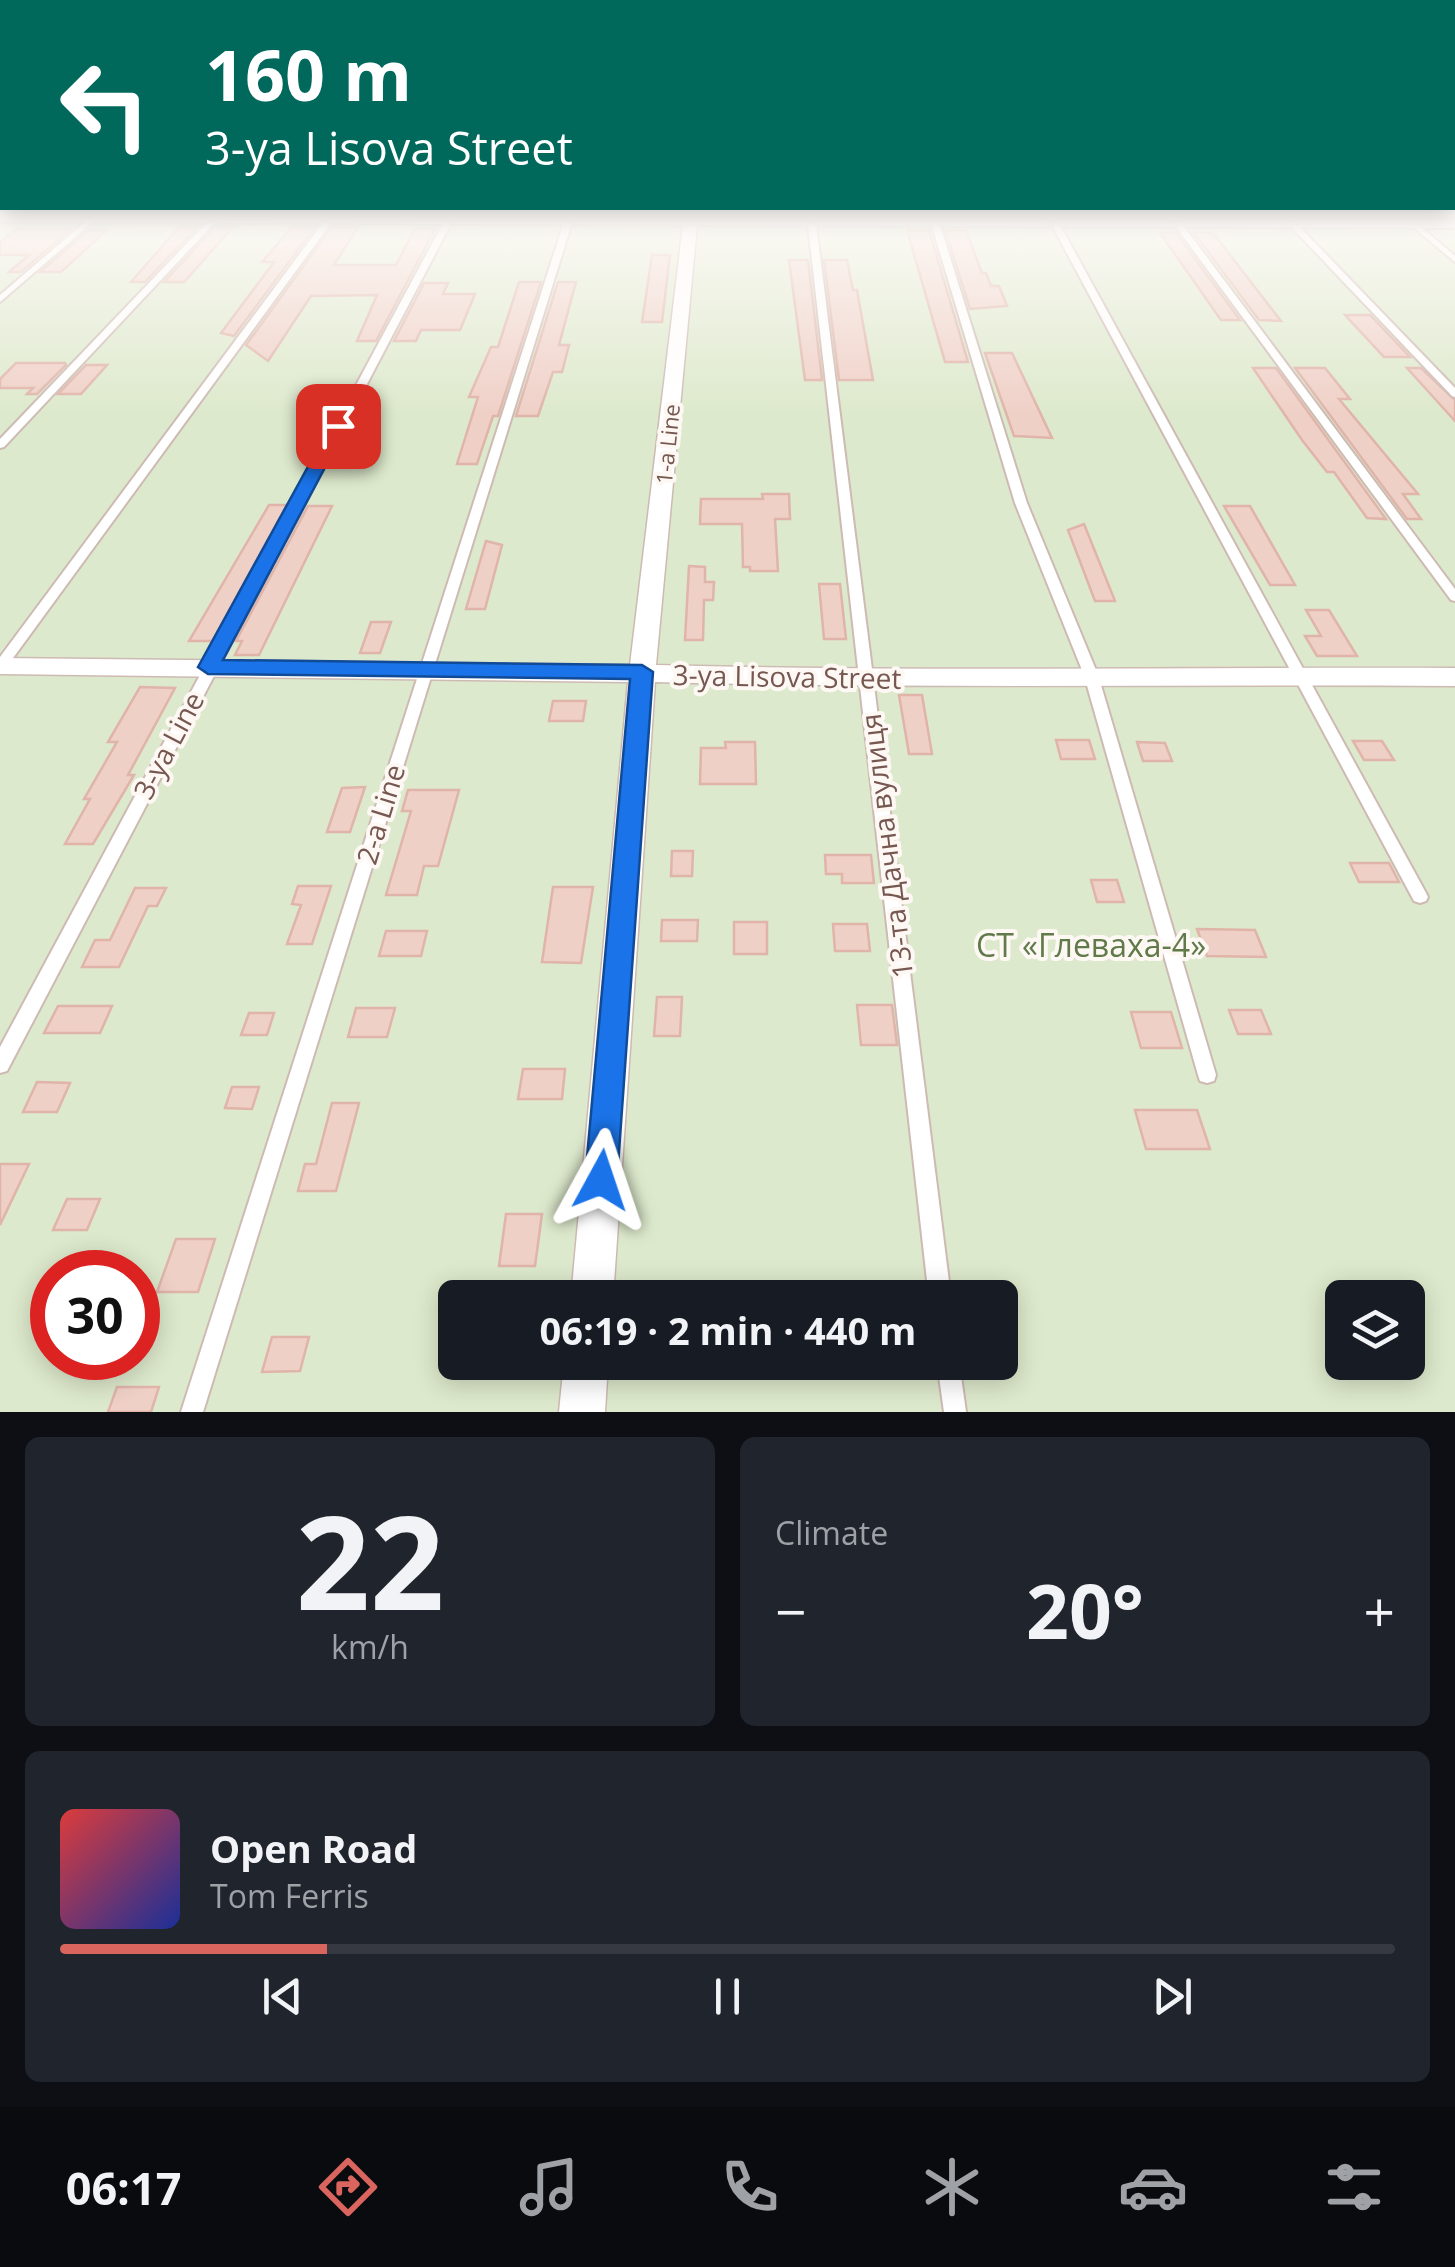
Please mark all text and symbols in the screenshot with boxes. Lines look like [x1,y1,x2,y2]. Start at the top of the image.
text: 160 m [205,26,412,122]
icon: left [40,40,170,170]
text: 3-ya Lisova Street [205,117,573,178]
pin [296,384,381,469]
icon: arrive [311,399,366,454]
street label: 1-a Line [648,402,686,486]
street label: 3-ya Lisova Street [672,655,902,697]
street label: 3-ya Line [124,685,212,805]
street label: 13-та Дачна вулиця [851,712,921,980]
street label: 2-a Line [347,759,413,869]
park label: СТ «Глеваха-4» [976,923,1206,966]
position arrow [549,1128,653,1232]
speed limit sign: 30 [30,1250,160,1380]
map controls [1325,1280,1425,1380]
button: layers [1325,1280,1425,1380]
text: 06:19 · 2 min · 440 m [540,1304,916,1356]
text: 22 [296,1471,444,1648]
text: Climate [775,1511,888,1554]
text: 20° [1026,1559,1144,1661]
text: − [775,1573,806,1648]
text: + [1364,1573,1395,1648]
text: km/h [331,1625,409,1668]
text: Open Road [210,1822,417,1874]
text: Tom Ferris [210,1874,369,1917]
icon: previous [255,1969,310,2024]
icon: pause [700,1969,755,2024]
icon: next [1145,1969,1200,2024]
icon: directions [313,2152,383,2222]
icon: music [514,2152,584,2222]
icon: phone [715,2152,785,2222]
icon: climate [917,2152,987,2222]
icon: car [1118,2152,1188,2222]
icon: filters [1319,2152,1389,2222]
text: 06:17 [66,2157,181,2218]

